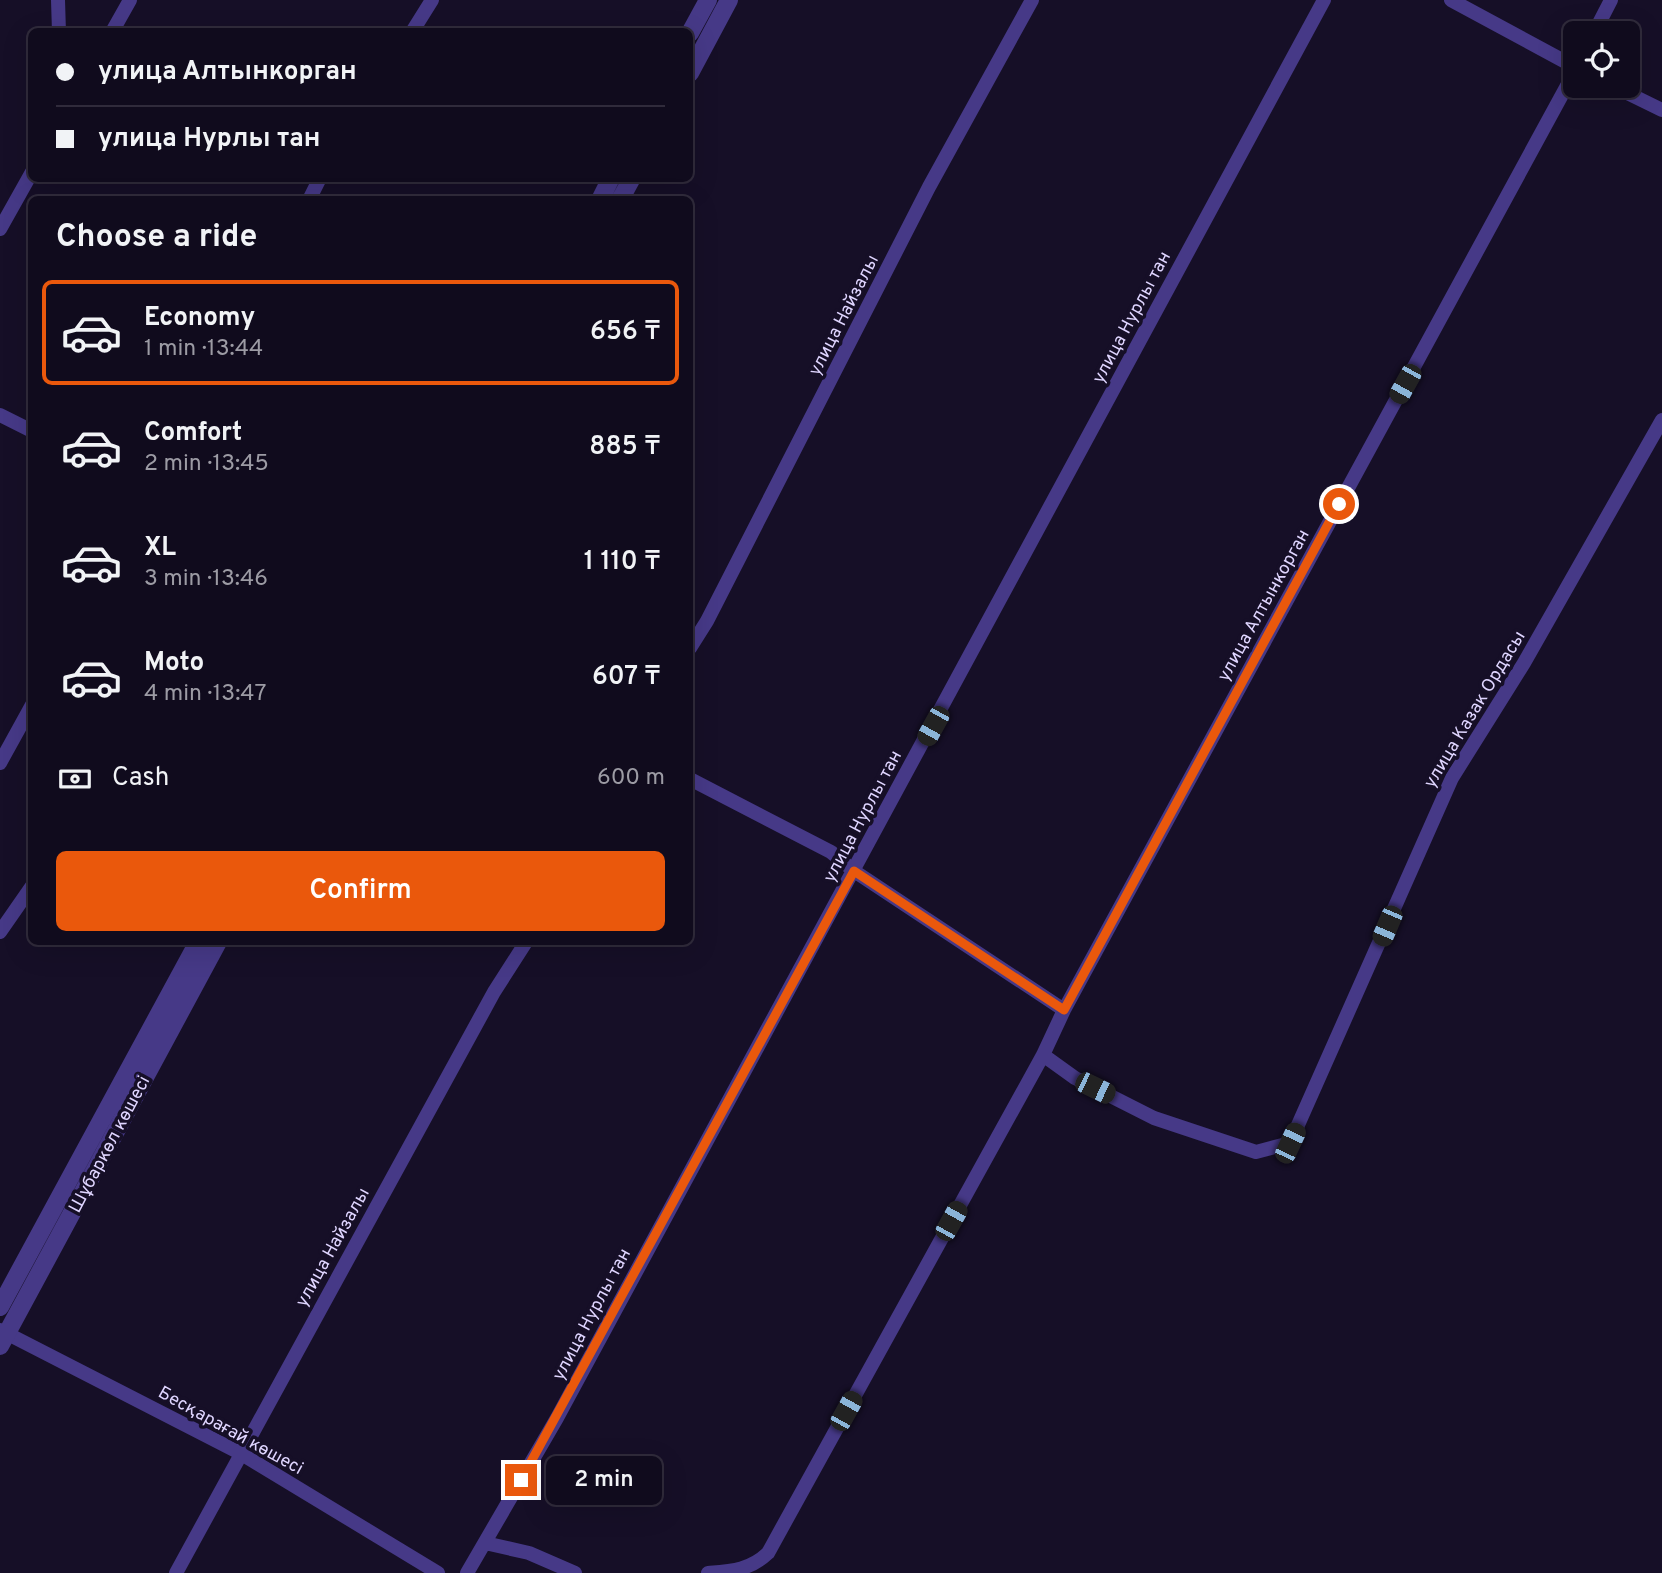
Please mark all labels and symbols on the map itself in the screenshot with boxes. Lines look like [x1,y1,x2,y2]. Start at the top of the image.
street label: улица Нурлы тан [1088,248,1177,388]
street label: улица Найзалы [804,251,885,380]
car [1386,361,1425,407]
route start [1323,488,1355,520]
street label: улица Алтынкорган [1213,526,1316,686]
street label: улица Казак Ордасы [1419,627,1531,793]
car [914,703,953,749]
street label: улица Нурлы тан [819,747,908,887]
car [1370,903,1405,949]
car [1072,1069,1119,1107]
street label: Шұбаркөл көшесі [64,1072,156,1217]
car [1272,1120,1309,1166]
street label: улица Найзалы [291,1184,376,1311]
car [932,1198,971,1244]
street label: улица Нурлы тан [548,1245,637,1385]
street label: Бесқарағай көшесі [154,1382,307,1481]
car [827,1388,866,1434]
callout: 2 min [546,1456,661,1504]
route end [505,1464,537,1496]

